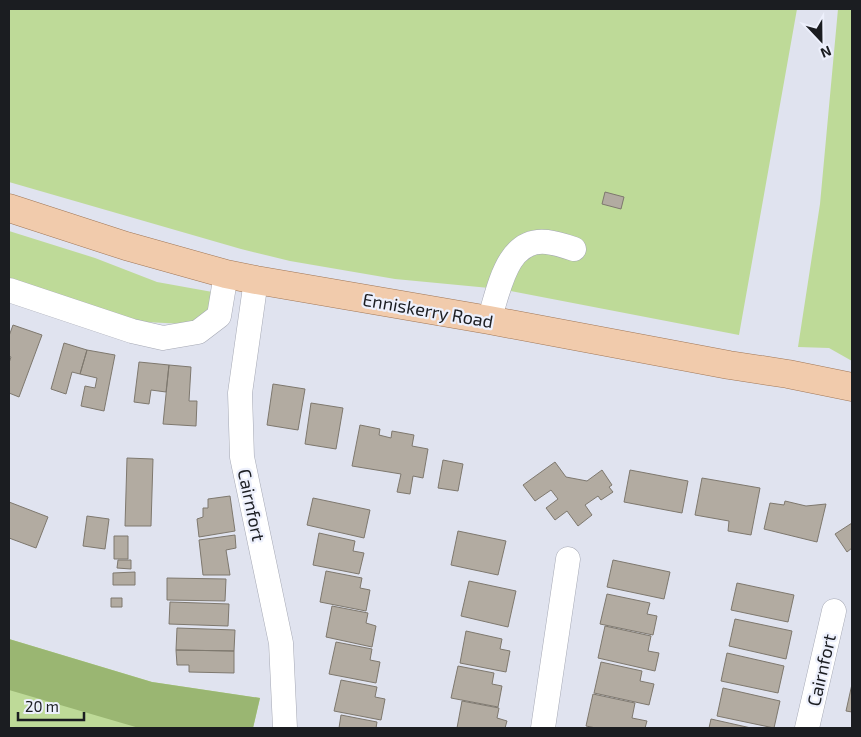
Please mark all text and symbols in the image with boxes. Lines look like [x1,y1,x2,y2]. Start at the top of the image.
north arrow [796,15,846,65]
text: N [818,43,834,62]
street label: Enniskerry Road [361,288,495,332]
street label: Cairnfort [234,467,270,543]
street label: Cairnfort [802,632,840,708]
scale bar [18,690,84,722]
text: 20 m [25,697,59,715]

